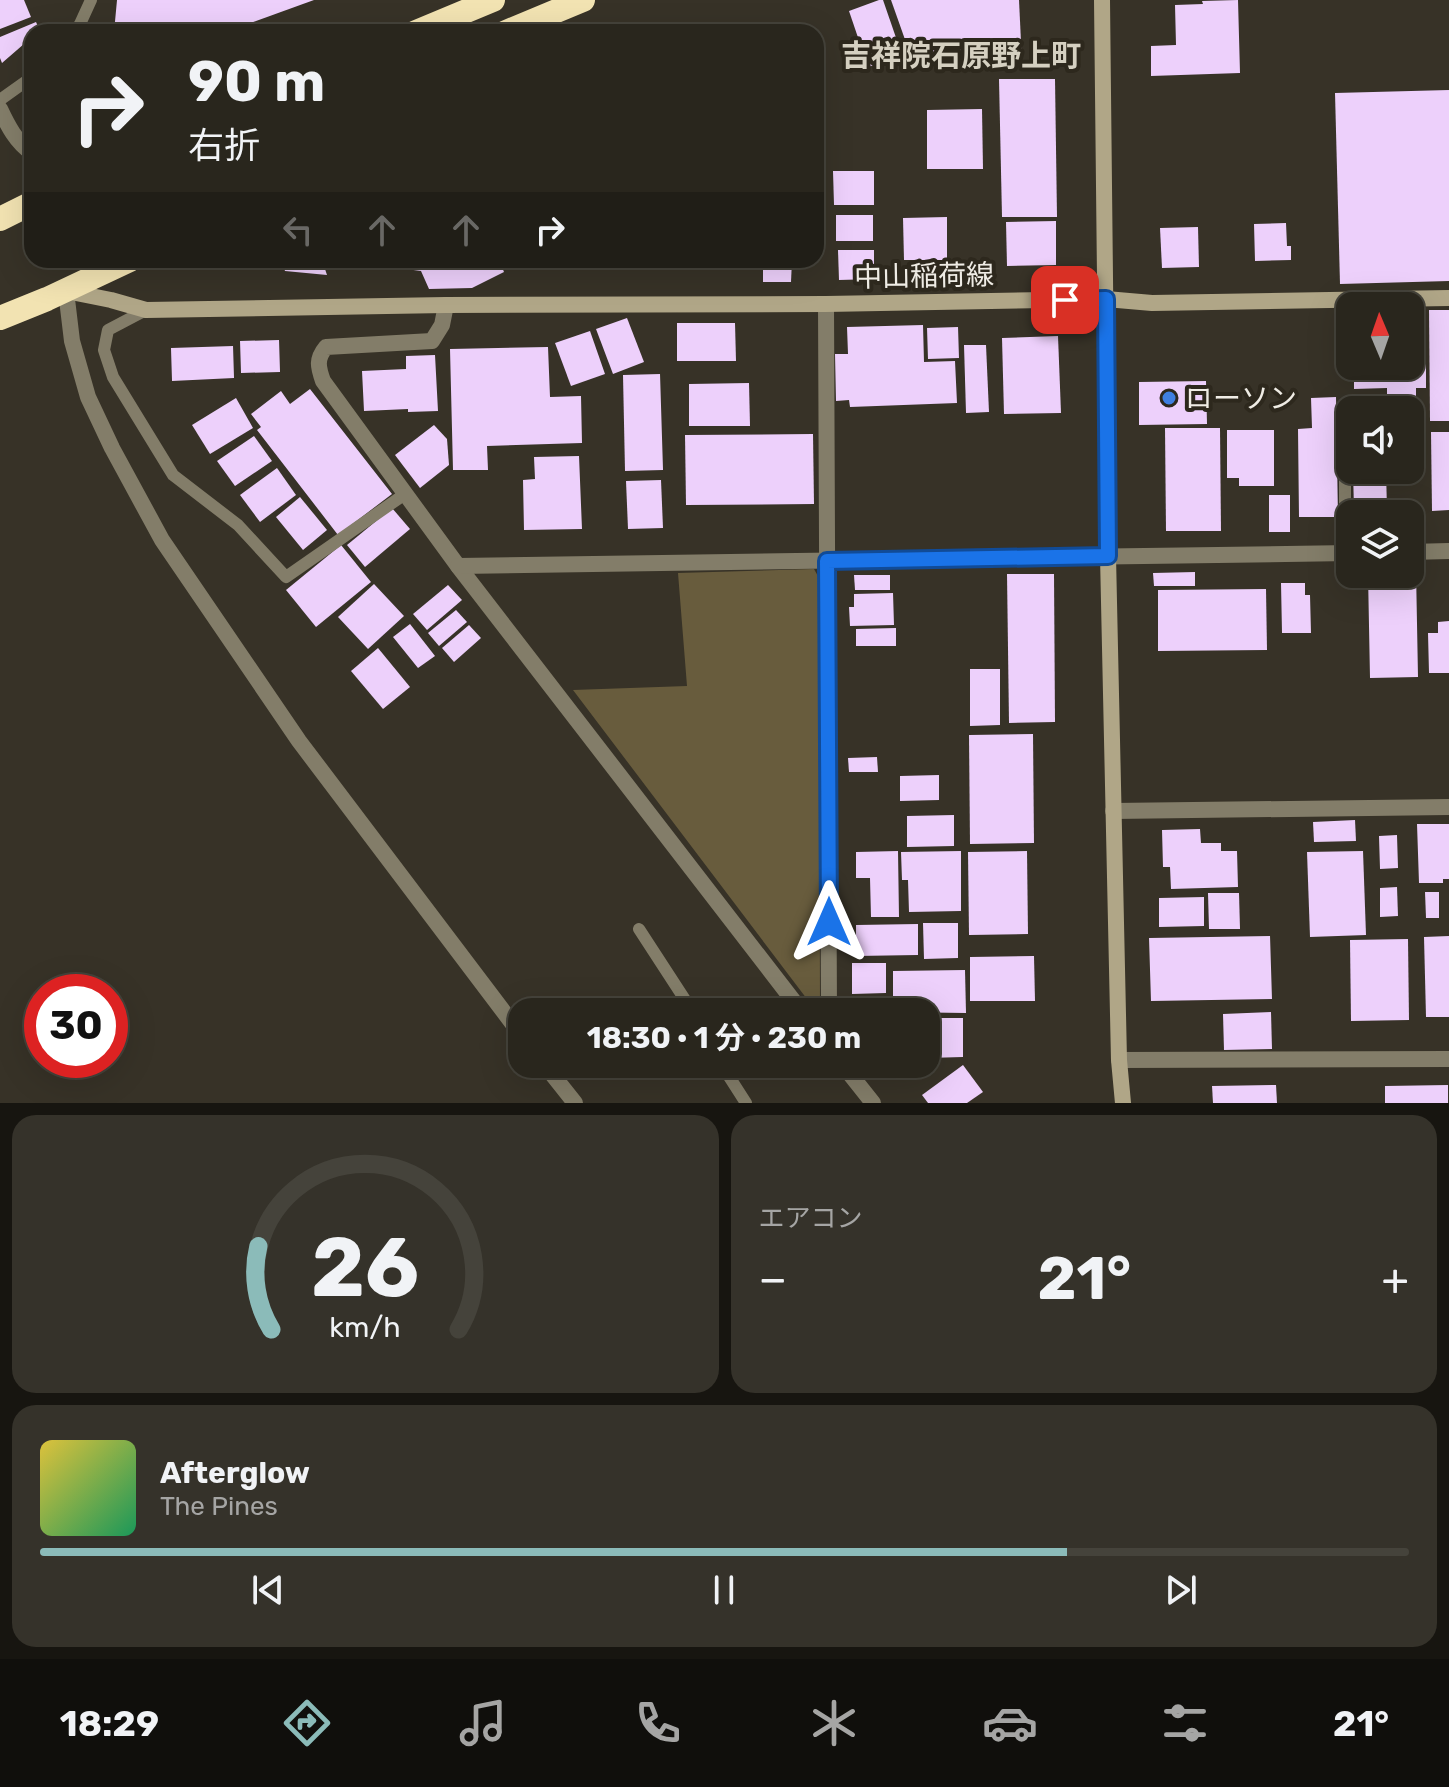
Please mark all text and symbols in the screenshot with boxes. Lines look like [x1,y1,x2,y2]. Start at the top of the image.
district label: 吉祥院石原野上町 [841,38,1081,74]
text: 90 m [188,49,325,115]
icon: right [56,56,160,160]
text: 右折 [188,124,260,167]
icon: left [276,208,320,252]
icon: ahead [360,208,404,252]
icon: ahead [444,208,488,252]
icon: right [528,208,572,252]
street label: 中山稲荷線 [854,258,994,294]
pin [1031,266,1099,334]
icon: arrive [1043,278,1087,322]
north arrow [1336,292,1424,380]
map controls [1336,292,1424,588]
place label: ローソン [1185,382,1297,415]
marker: ローソン [1160,389,1178,407]
button: sound [1336,396,1424,484]
button: layers [1336,500,1424,588]
position arrow [787,880,871,964]
speed limit sign: 30 [24,974,128,1078]
text: 18:30 · 1 分 · 230 m [587,1020,861,1056]
text: エアコン [759,1203,863,1234]
text: 26 [311,1218,419,1317]
text: 21° [1038,1243,1131,1314]
text: − [759,1253,787,1305]
text: + [1382,1253,1409,1305]
text: km/h [330,1310,401,1344]
text: Afterglow [160,1455,310,1491]
text: The Pines [160,1491,278,1522]
icon: previous [246,1568,290,1612]
icon: pause [702,1568,746,1612]
icon: next [1159,1568,1203,1612]
icon: directions [279,1695,335,1751]
icon: music [455,1695,511,1751]
icon: phone [630,1695,686,1751]
icon: climate [806,1695,862,1751]
icon: car [982,1695,1038,1751]
icon: filters [1157,1695,1213,1751]
text: 18:29 [60,1702,159,1745]
text: 21° [1333,1702,1389,1745]

